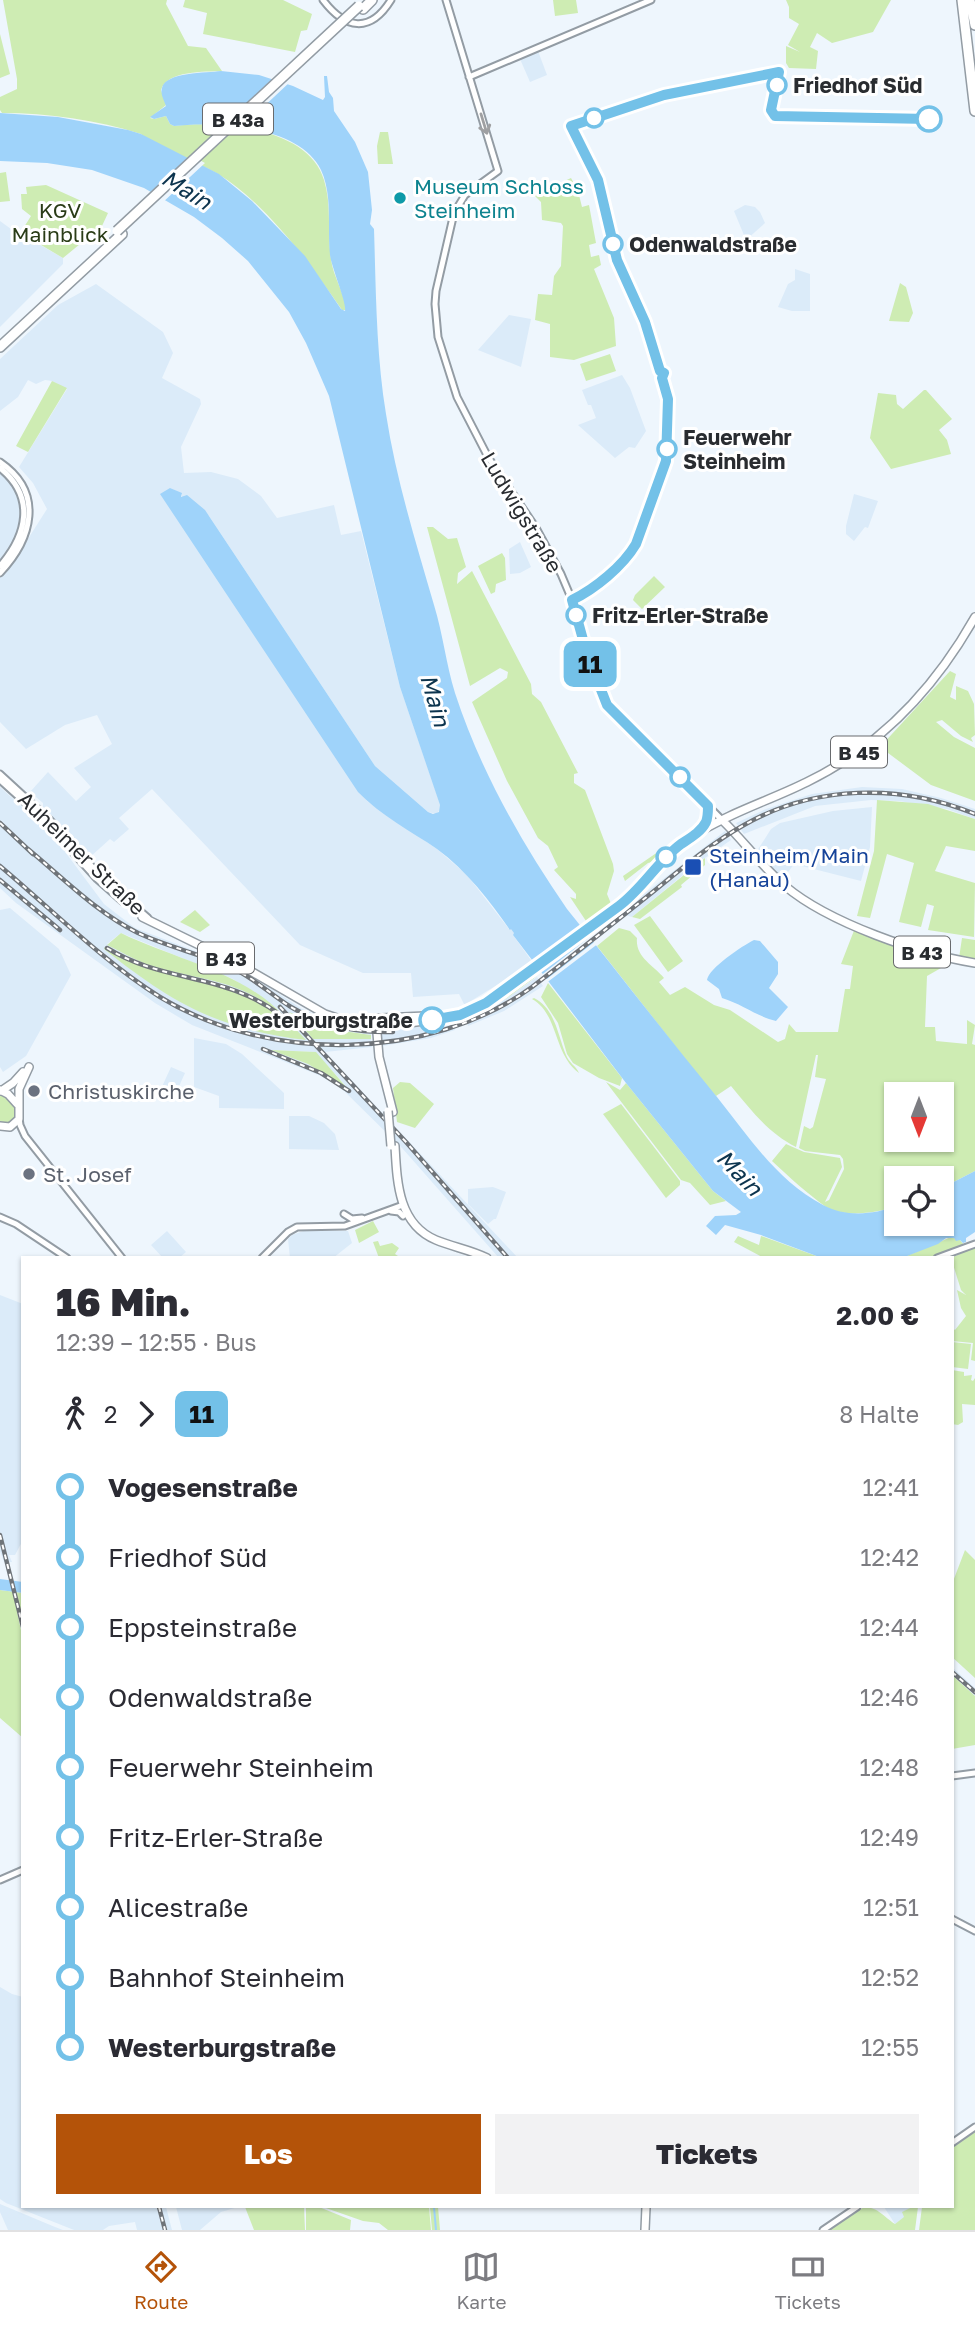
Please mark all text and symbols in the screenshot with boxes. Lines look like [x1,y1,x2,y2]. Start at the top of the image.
place label: Friedhof Süd [793,72,922,98]
marker: Friedhof Süd [767,75,787,95]
road number: B 43a [203,104,273,134]
unlabelled marker [916,106,942,132]
unlabelled marker [584,108,604,128]
one-way arrow [478,113,491,135]
water label: Main [157,163,218,215]
place label: Museum Schloss Steinheim [414,173,584,223]
marker: Museum Schloss Steinheim [392,190,408,206]
park label: KGV Mainblick [11,197,109,247]
place label: Odenwaldstraße [629,231,797,257]
marker: Odenwaldstraße [603,234,623,254]
place label: Feuerwehr Steinheim [683,424,792,474]
marker: Feuerwehr Steinheim [657,439,677,459]
street label: Ludwigstraße [476,447,568,577]
place label: Fritz-Erler-Straße [592,602,768,628]
marker: Fritz-Erler-Straße [566,605,586,625]
line badge: 11 [558,641,622,687]
text: 11 [578,649,602,678]
water label: Main [415,671,457,730]
road number: B 45 [831,736,887,768]
unlabelled marker [670,767,690,787]
street label: Auheimer Straße [13,786,151,920]
place label: Steinheim/Main (Hanau) [709,842,869,892]
unlabelled marker [656,847,676,867]
marker: Steinheim/Main (Hanau) [683,857,703,877]
road number: B 43 [894,936,950,968]
road number: B 43 [198,942,254,974]
place label: Westerburgstraße [229,1007,413,1033]
marker: Westerburgstraße [419,1007,445,1033]
place label: Christuskirche [48,1078,194,1104]
north arrow [884,1082,954,1152]
map controls [884,1082,954,1236]
marker: Christuskirche [26,1083,42,1099]
water label: Main [711,1143,769,1201]
place label: St. Josef [43,1161,132,1187]
marker: St. Josef [21,1166,37,1182]
button: locate [884,1166,954,1236]
text: 16 Min. [56,1279,191,1324]
text: 2.00 € [836,1300,919,1331]
text: 12:39 – 12:55 · Bus [56,1328,256,1356]
icon: walk [56,1395,94,1433]
icon: forward [127,1395,165,1433]
text: 11 [189,1399,214,1428]
text: 2 [104,1400,117,1428]
text: 8 Halte [839,1400,919,1428]
text: Vogesenstraße [108,1472,298,1503]
text: 12:41 [862,1473,919,1501]
text: Friedhof Süd [108,1542,267,1573]
text: 12:42 [860,1543,919,1571]
text: Eppsteinstraße [108,1612,297,1643]
text: 12:44 [860,1613,919,1641]
text: Odenwaldstraße [108,1682,312,1713]
text: 12:46 [860,1683,919,1711]
text: Feuerwehr Steinheim [108,1752,374,1783]
text: 12:48 [860,1753,919,1781]
text: Fritz-Erler-Straße [108,1822,323,1853]
text: 12:49 [860,1823,919,1851]
text: Alicestraße [108,1892,248,1923]
text: 12:51 [863,1893,919,1921]
text: Bahnhof Steinheim [108,1962,345,1993]
text: 12:52 [861,1963,919,1991]
text: Westerburgstraße [108,2032,336,2063]
text: 12:55 [861,2033,919,2061]
button: Los [56,2114,481,2194]
button: Tickets [495,2114,919,2194]
tab: Route [134,2248,188,2313]
tab: Karte [456,2248,507,2313]
tab: Tickets [775,2248,841,2313]

